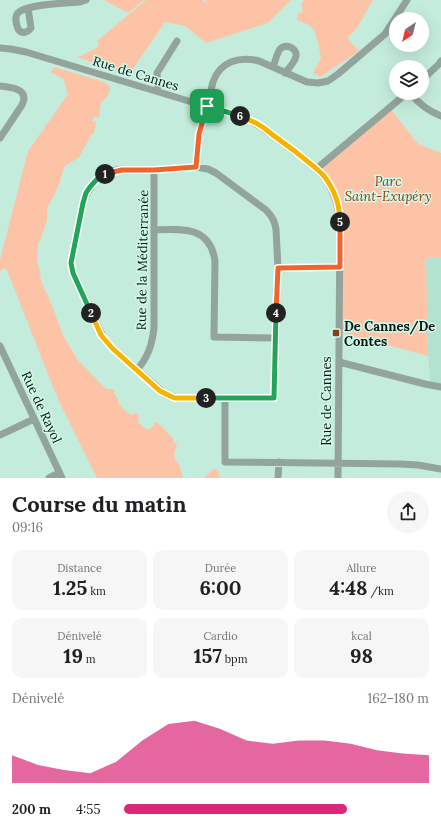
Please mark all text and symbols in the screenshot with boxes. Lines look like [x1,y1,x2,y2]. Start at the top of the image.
north arrow [389,12,429,52]
map controls [389,12,429,100]
street label: Rue de Cannes [91,52,181,95]
button: layers [389,60,429,100]
pin [190,89,224,123]
icon: arrive [196,95,218,117]
pin: 6 [230,106,250,126]
text: 6 [237,109,243,123]
pin: 1 [95,164,115,184]
text: 1 [103,167,107,181]
park label: Parc Saint-Exupéry [345,173,432,205]
street label: Rue de la Méditerranée [133,190,152,330]
pin: 5 [330,212,350,232]
text: 5 [337,215,343,229]
pin: 2 [81,303,101,323]
pin: 4 [266,303,286,323]
text: 2 [88,306,94,320]
text: 4 [273,306,279,320]
place label: De Cannes/De Contes [344,318,435,350]
marker: De Cannes/De Contes [331,328,341,338]
street label: Rue de Cannes [318,356,335,446]
street label: Rue de Rayol [18,369,66,446]
pin: 3 [196,388,216,408]
text: 3 [203,391,209,405]
text: Course du matin [12,490,186,518]
button: share [387,491,429,533]
text: 09:16 [12,519,43,536]
text: Distance [57,561,102,575]
text: Durée [205,561,236,575]
text: Allure [346,561,377,575]
text: 1.25 [53,575,87,600]
text: 6:00 [200,575,241,600]
text: 4:48 [329,575,368,600]
text: km [87,584,106,598]
text: /km [368,584,394,598]
text: Dénivelé [57,629,102,643]
text: Cardio [203,629,238,643]
text: kcal [351,629,372,643]
text: 19 [63,643,83,668]
text: 157 [193,643,222,668]
text: 98 [350,643,373,668]
text: m [83,652,96,666]
text: bpm [222,652,248,666]
text: Dénivelé [12,690,64,707]
text: 162–180 m [368,690,429,707]
text: 200 m [12,801,51,818]
text: 4:55 [76,801,100,818]

